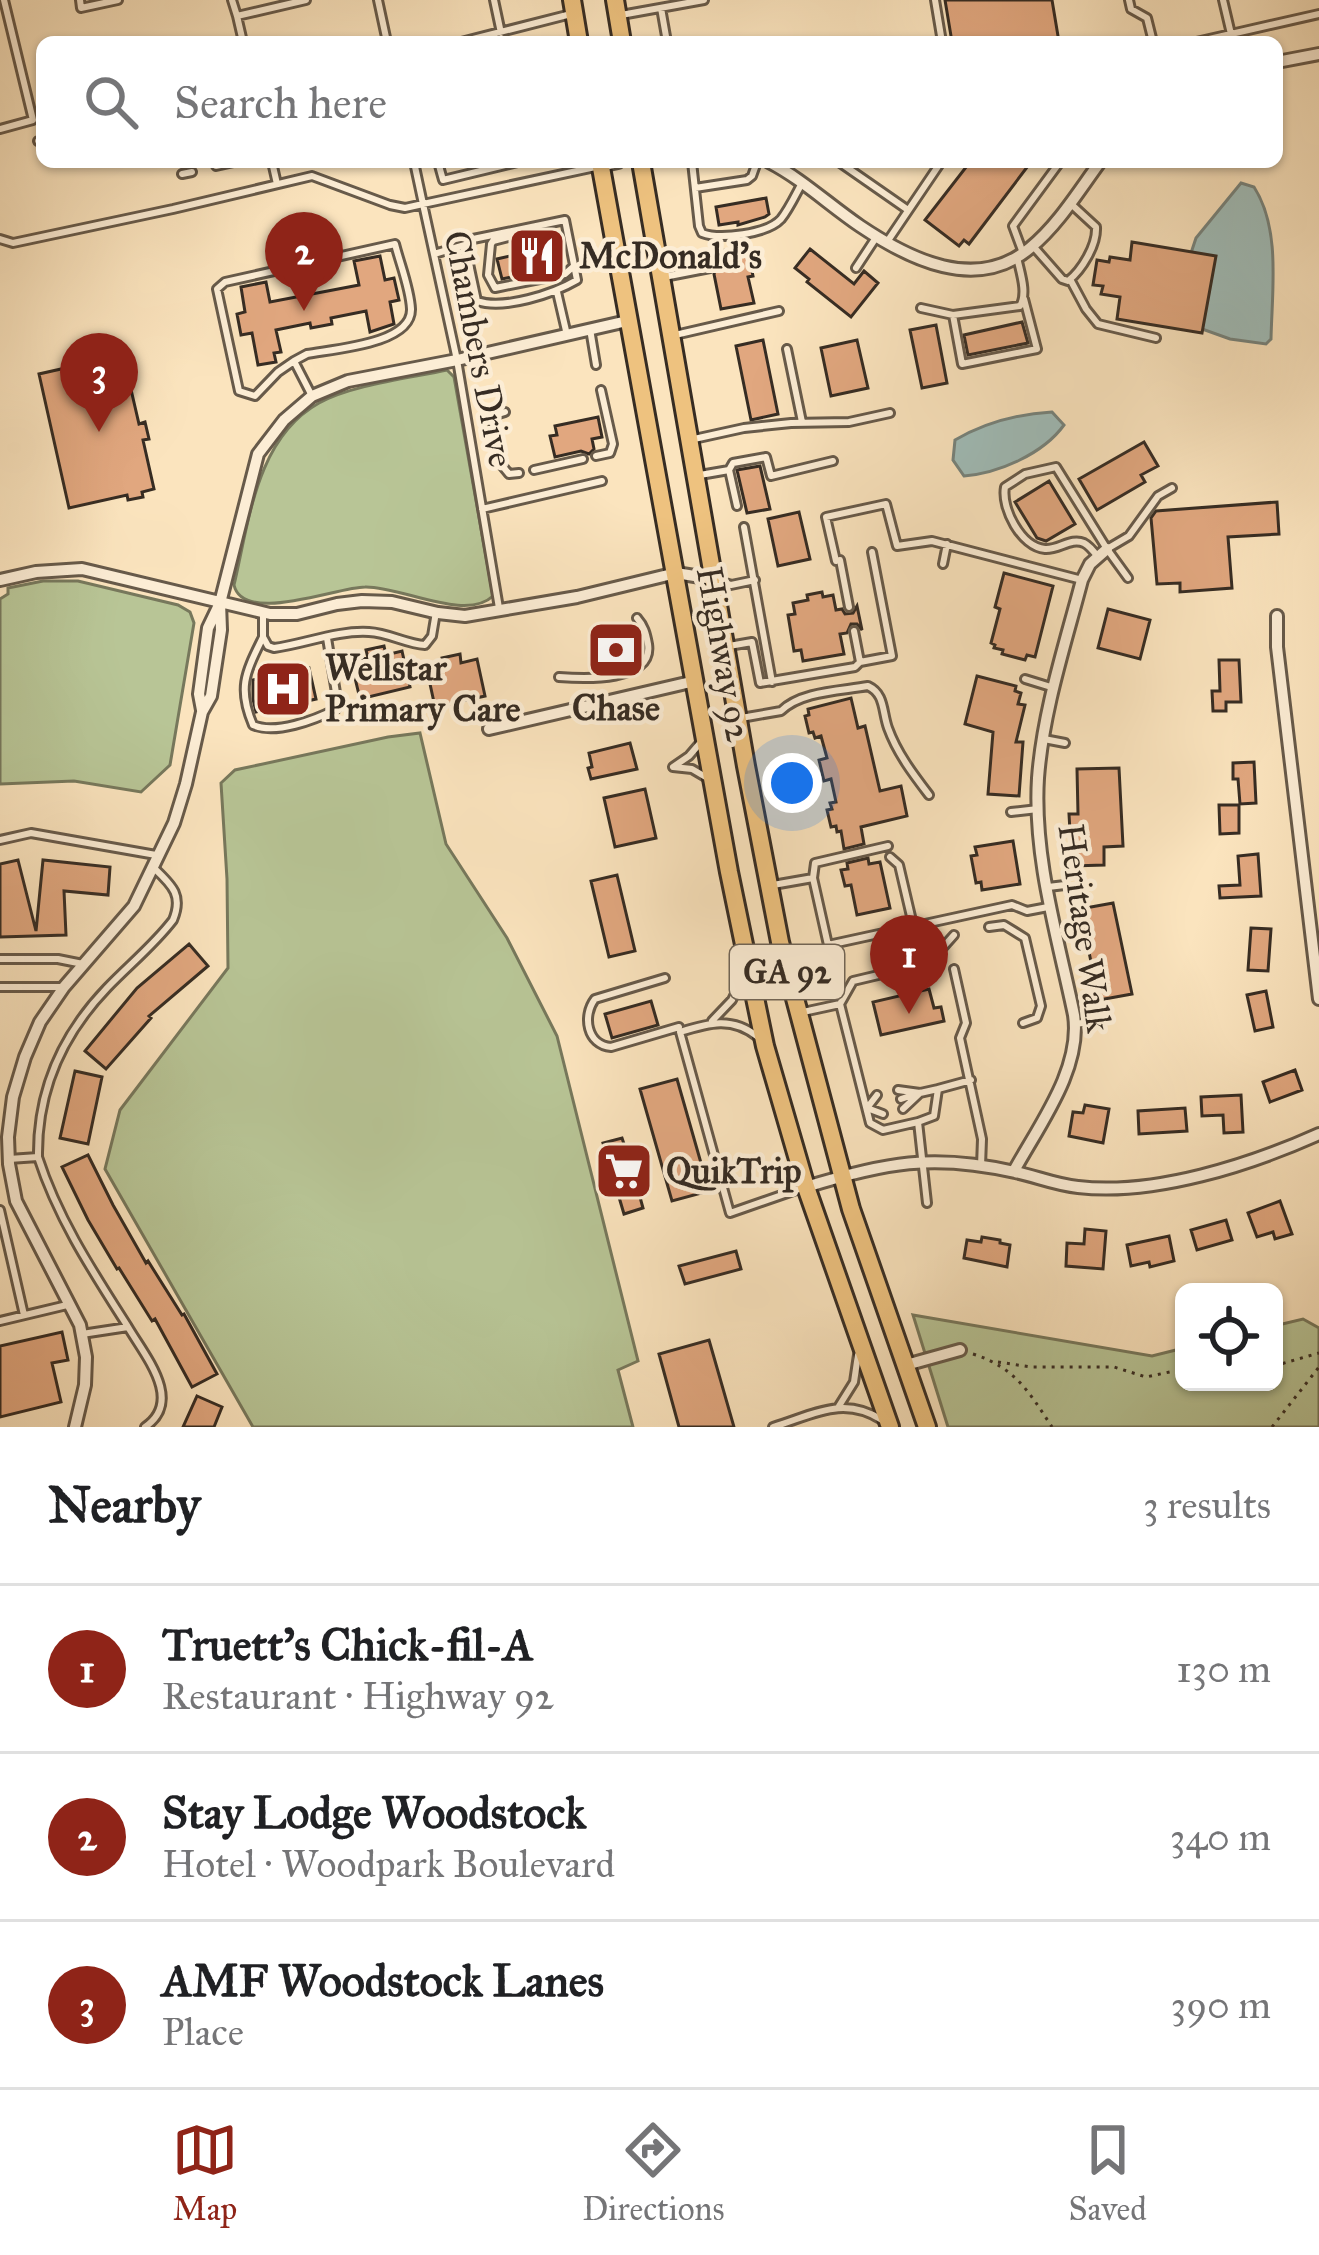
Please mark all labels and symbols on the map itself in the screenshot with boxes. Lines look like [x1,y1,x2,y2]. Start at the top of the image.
pin: 2 [265,212,343,311]
restaurant icon: McDonald's [506,225,568,287]
street label: Chambers Drive [435,227,523,471]
place label: McDonald's [579,234,762,278]
pin: 3 [60,333,138,432]
street label: Highway 92 [687,563,761,745]
bank icon: Chase [585,619,647,681]
place label: Wellstar Primary Care [325,646,520,731]
hospital icon: Wellstar Primary Care [252,658,314,720]
place label: Chase [572,686,660,730]
your location [762,753,822,813]
street label: Heritage Walk [1049,821,1121,1036]
pin: 1 [870,915,948,1014]
road number: GA 92 [730,945,844,999]
supermarket icon: QuikTrip [593,1140,655,1202]
place label: QuikTrip [666,1149,802,1193]

